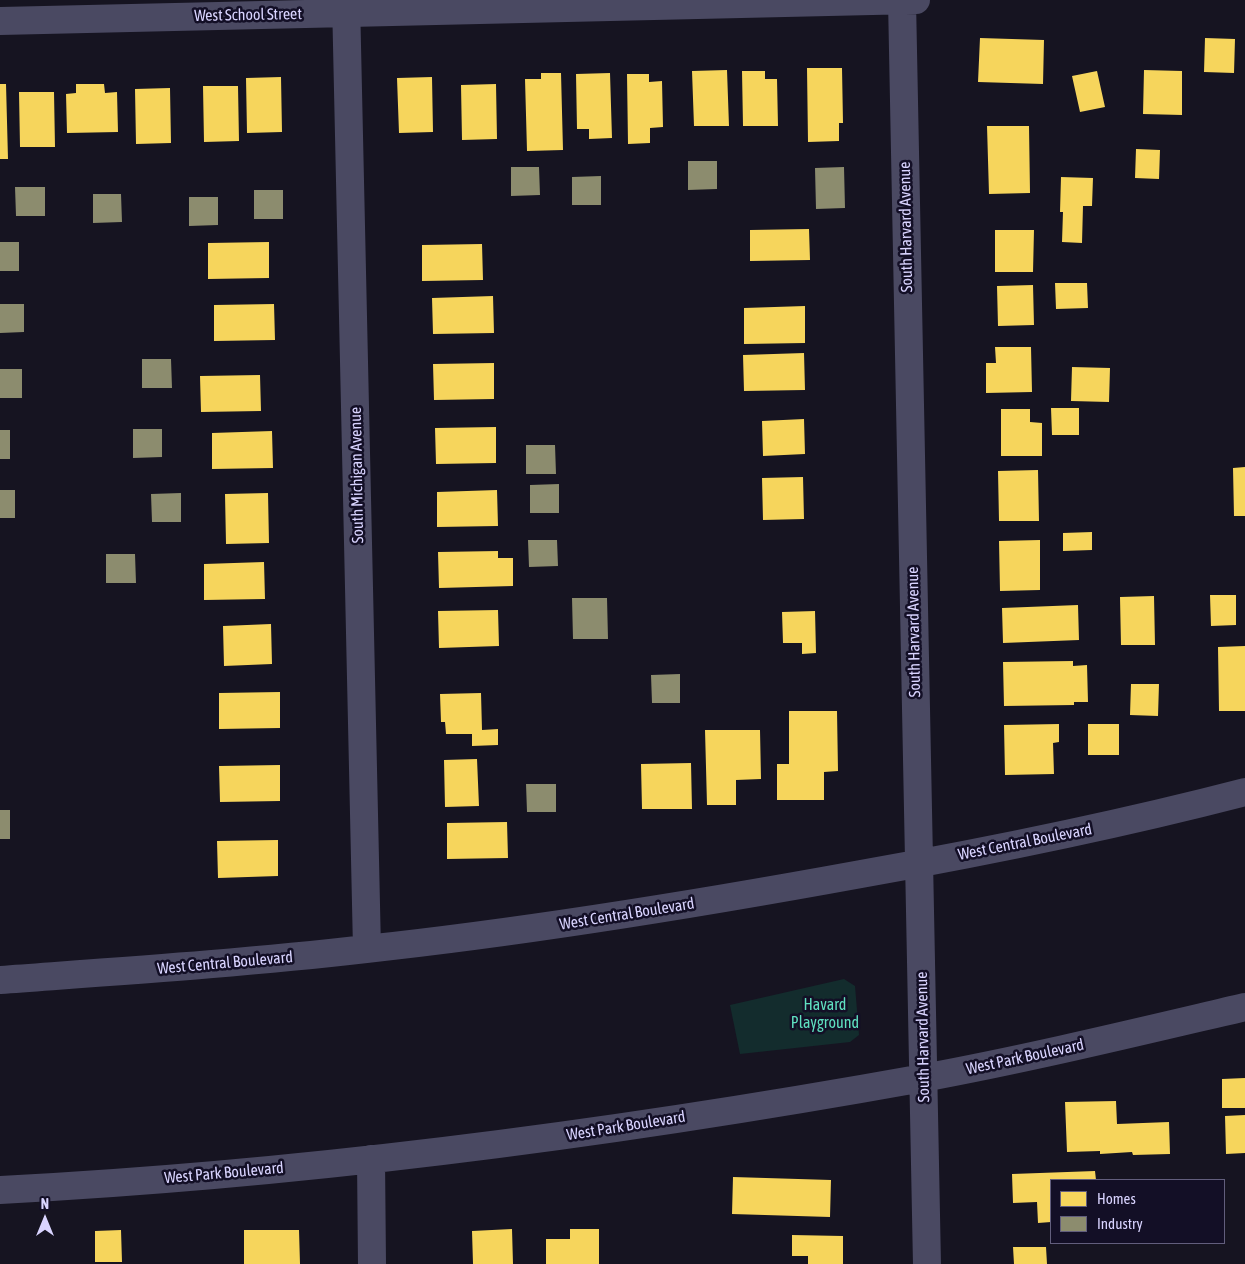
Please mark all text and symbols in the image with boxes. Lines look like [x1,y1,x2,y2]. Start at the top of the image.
street label: West School Street [194,4,302,26]
street label: South Harvard Avenue [895,162,917,292]
street label: South Michigan Avenue [346,407,368,543]
street label: South Harvard Avenue [903,567,925,697]
street label: West Central Boulevard [956,820,1094,864]
street label: West Central Boulevard [558,894,696,934]
street label: West Central Boulevard [156,948,294,978]
street label: South Harvard Avenue [912,972,934,1102]
park label: Havard Playground [791,995,859,1033]
street label: West Park Boulevard [964,1035,1086,1079]
street label: West Park Boulevard [565,1107,687,1145]
street label: West Park Boulevard [163,1158,285,1188]
legend [1050,1179,1225,1244]
text: Homes [1097,1190,1136,1207]
north arrow [20,1194,70,1244]
text: N [41,1196,49,1212]
text: Industry [1097,1215,1143,1232]

